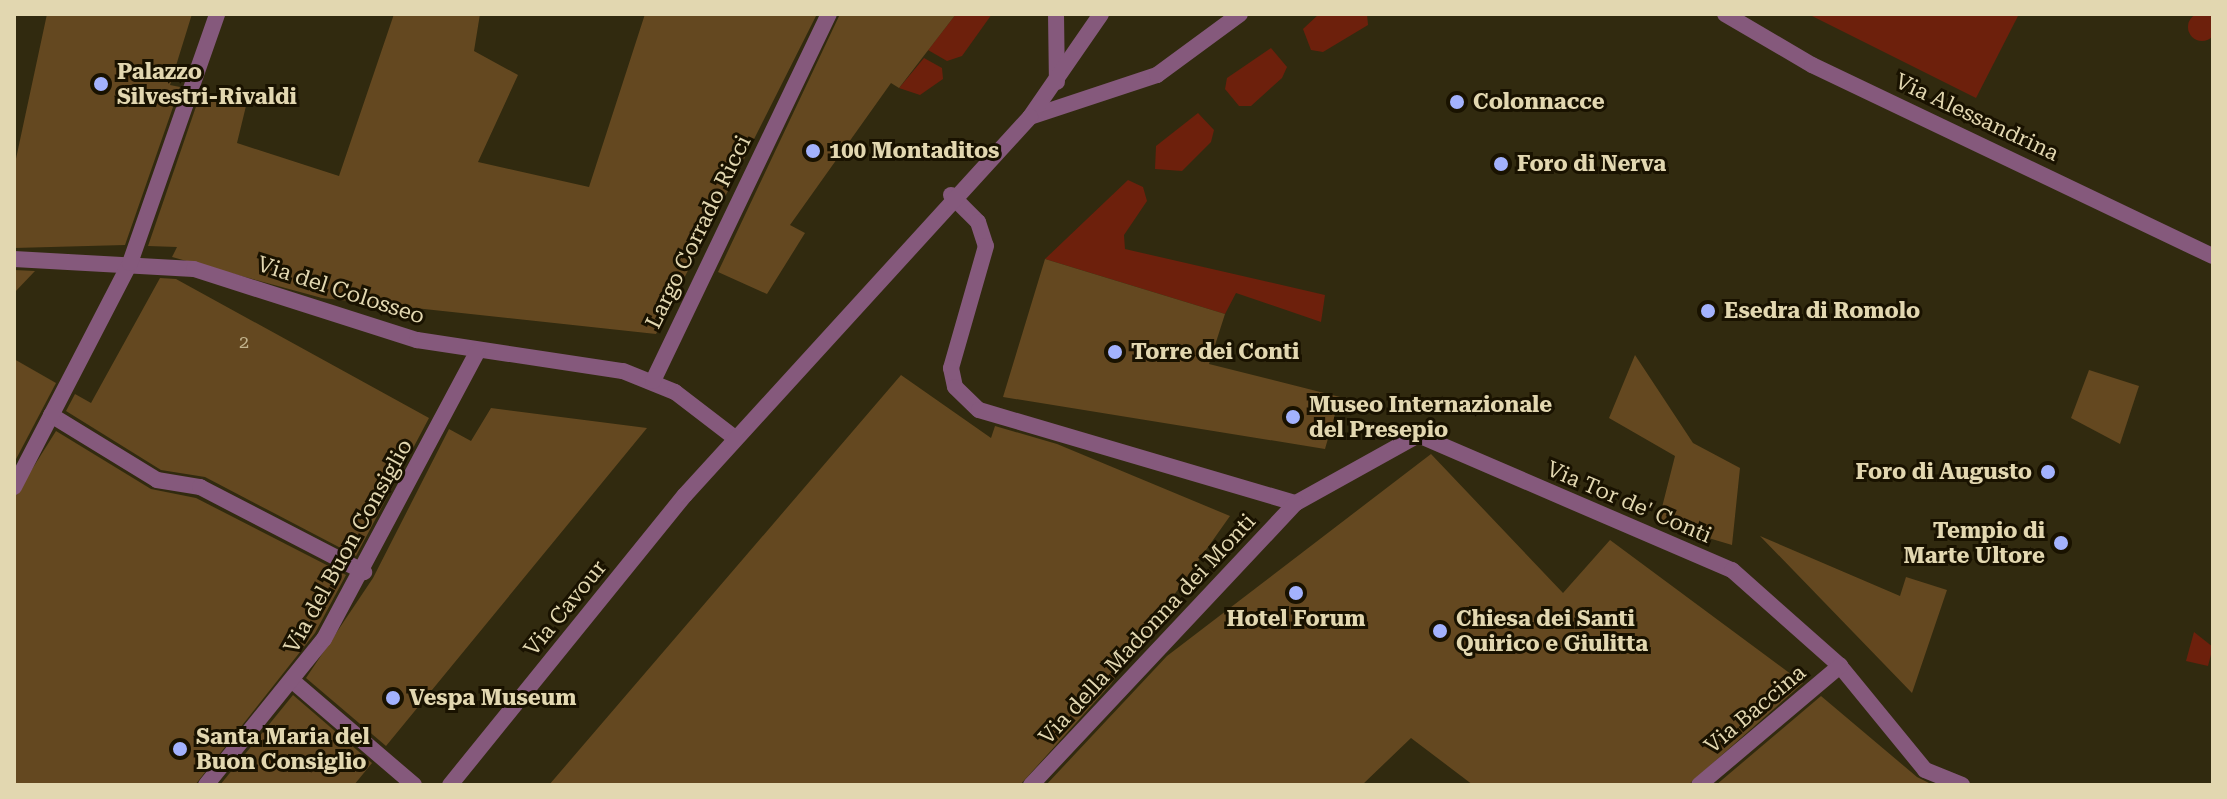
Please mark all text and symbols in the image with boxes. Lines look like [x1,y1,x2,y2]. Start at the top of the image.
place label: Palazzo Silvestri-Rivaldi [117,58,297,110]
street label: Via Alessandrina [1891,68,2063,166]
marker: Palazzo Silvestri-Rivaldi [92,75,110,93]
place label: Colonnacce [1473,89,1605,115]
marker: Colonnacce [1448,93,1466,111]
street label: Largo Corrado Ricci [640,131,756,333]
place label: 100 Montaditos [829,138,999,164]
marker: 100 Montaditos [804,142,822,160]
place label: Foro di Nerva [1517,151,1666,177]
marker: Foro di Nerva [1492,155,1510,173]
street label: Via del Colosseo [254,251,428,329]
place label: Esedra di Romolo [1724,298,1920,324]
marker: Esedra di Romolo [1699,302,1717,320]
house number: 2 [239,331,249,353]
place label: Torre dei Conti [1131,339,1299,365]
marker: Torre dei Conti [1106,343,1124,361]
place label: Museo Internazionale del Presepio [1309,391,1552,442]
marker: Museo Internazionale del Presepio [1284,408,1302,426]
street label: Via del Buon Consiglio [278,434,418,658]
street label: Via Tor de' Conti [1543,455,1715,549]
place label: Foro di Augusto [1856,459,2032,485]
marker: Foro di Augusto [2039,463,2057,481]
street label: Via della Madonna dei Monti [1033,508,1261,750]
place label: Tempio di Marte Ultore [1903,517,2045,568]
marker: Tempio di Marte Ultore [2052,534,2070,552]
street label: Via Cavour [518,555,612,661]
marker: Hotel Forum [1287,584,1305,602]
place label: Chiesa dei Santi Quirico e Giulitta [1456,605,1648,656]
place label: Hotel Forum [1227,606,1365,632]
marker: Chiesa dei Santi Quirico e Giulitta [1431,622,1449,640]
street label: Via Baccina [1699,659,1811,759]
place label: Vespa Museum [409,685,576,711]
marker: Vespa Museum [384,689,402,707]
place label: Santa Maria del Buon Consiglio [196,723,370,774]
marker: Santa Maria del Buon Consiglio [171,740,189,758]

